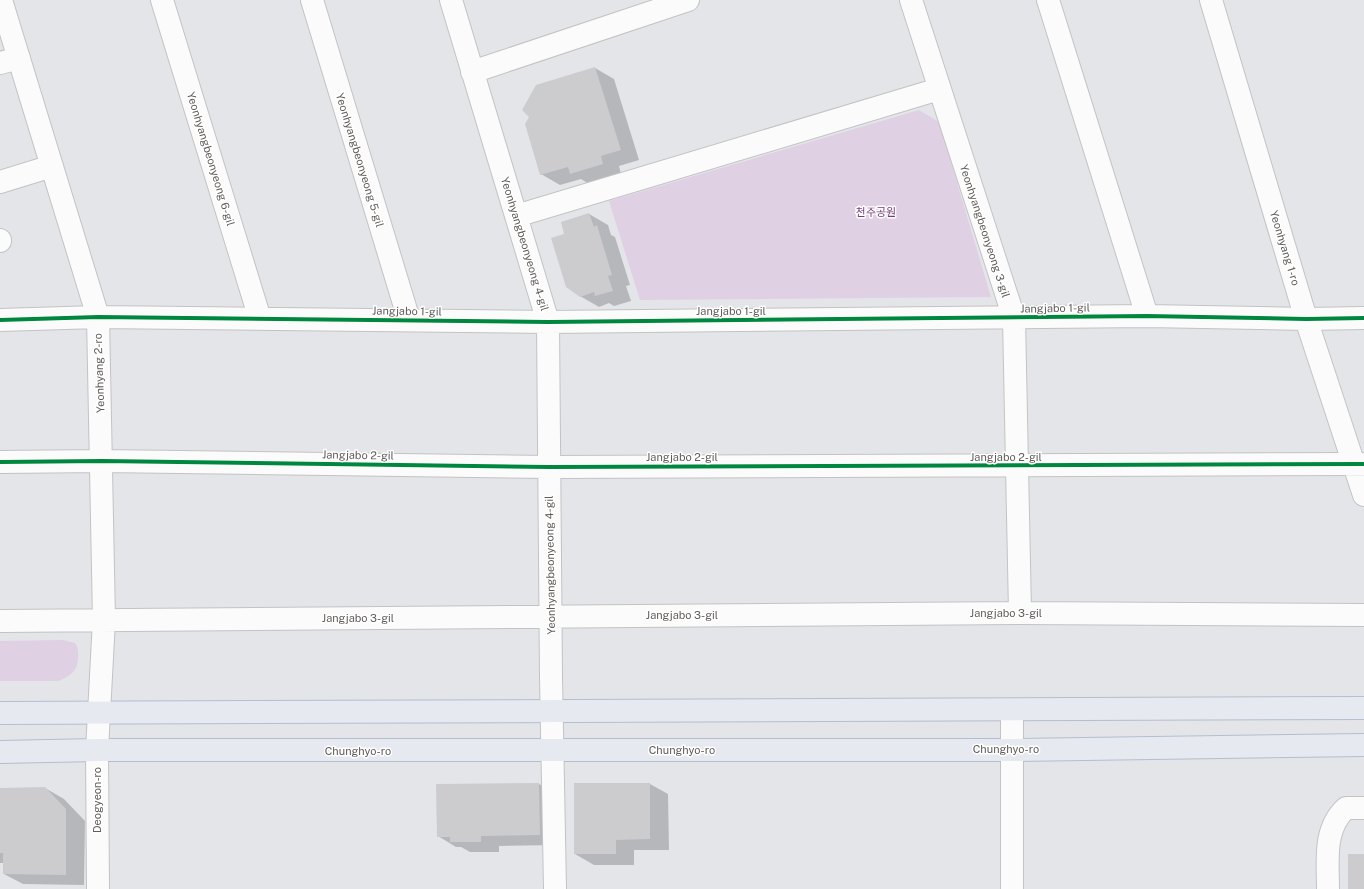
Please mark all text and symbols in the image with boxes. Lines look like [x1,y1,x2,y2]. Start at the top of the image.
street label: Yeonhyangbeonyeong 6-gil [185,91,237,227]
street label: Yeonhyangbeonyeong 5-gil [334,92,386,228]
street label: Yeonhyangbeonyeong 3-gil [958,163,1012,299]
street label: Yeonhyangbeonyeong 4-gil [499,176,551,312]
park label: 천주공원 [856,206,896,218]
street label: Yeonhyang 1-ro [1268,209,1302,287]
street label: Jangjabo 1-gil [1020,301,1090,315]
street label: Jangjabo 1-gil [372,304,442,318]
street label: Jangjabo 1-gil [696,305,766,317]
street label: Yeonhyang 2-ro [92,333,106,413]
street label: Jangjabo 2-gil [322,448,394,462]
street label: Jangjabo 2-gil [646,451,718,463]
street label: Jangjabo 2-gil [970,451,1042,463]
street label: Yeonhyangbeonyeong 4-gil [543,495,557,635]
street label: Jangjabo 3-gil [970,607,1042,619]
street label: Jangjabo 3-gil [646,609,718,621]
street label: Jangjabo 3-gil [322,612,394,624]
street label: Chunghyo-ro [973,743,1039,755]
street label: Chunghyo-ro [649,744,715,756]
street label: Chunghyo-ro [325,745,391,757]
street label: Deogyeon-ro [91,767,103,833]

